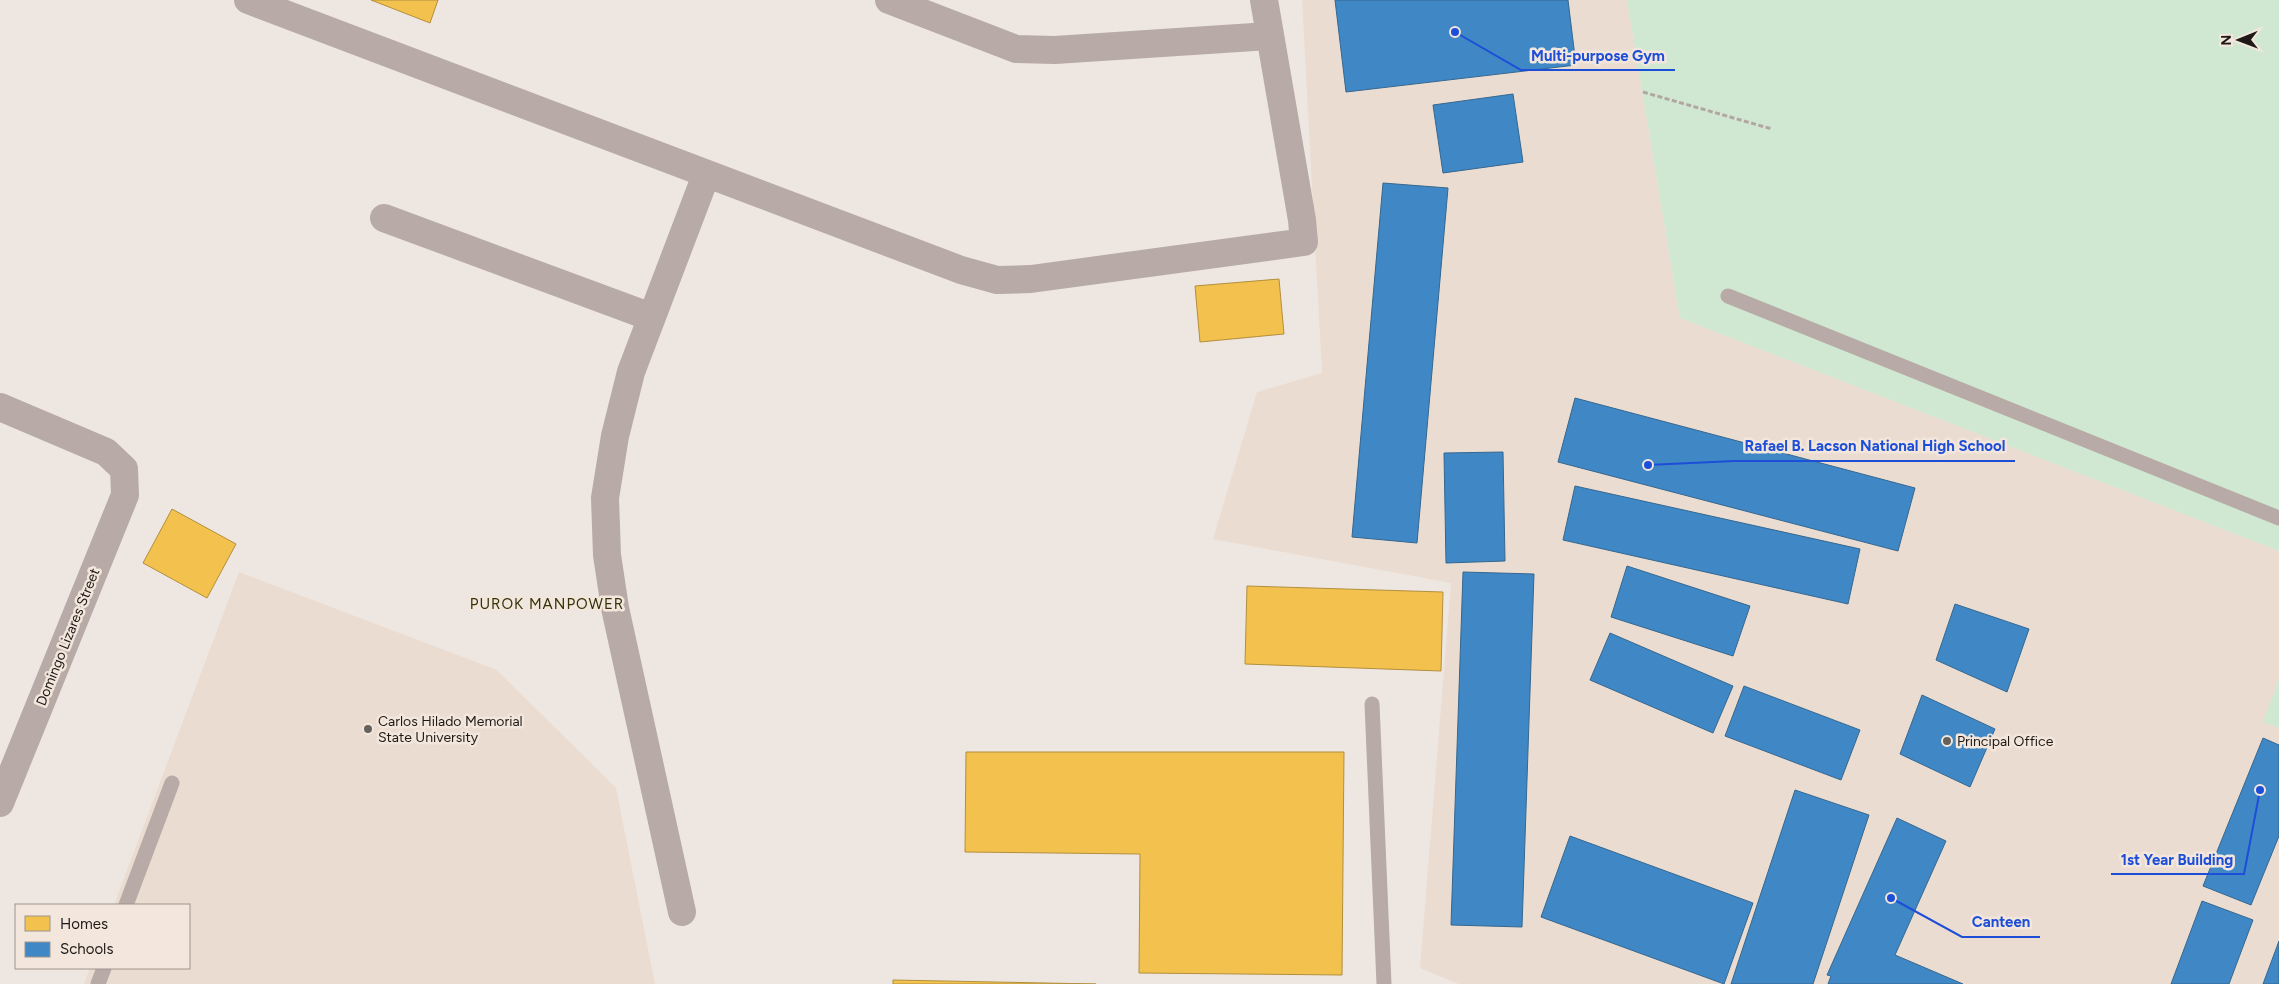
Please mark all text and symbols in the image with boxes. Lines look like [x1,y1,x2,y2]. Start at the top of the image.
north arrow [2214,15,2264,65]
text: N [2218,35,2235,46]
callout: Multi-purpose Gym [1521,40,1675,70]
text: Multi-purpose Gym [1531,47,1665,65]
callout: Rafael B. Lacson National High School [1734,431,2015,461]
text: Rafael B. Lacson National High School [1745,437,2005,455]
street label: Domingo Lizares Street [33,566,103,708]
district label: PUROK MANPOWER [470,595,624,613]
place label: Carlos Hilado Memorial State University [378,713,523,746]
marker: Carlos Hilado Memorial State University [362,723,374,735]
place label: Principal Office [1957,733,2054,750]
marker: Principal Office [1941,735,1953,747]
callout: 1st Year Building [2111,844,2244,874]
text: 1st Year Building [2121,851,2233,869]
legend [15,904,190,969]
callout: Canteen [1962,907,2040,937]
text: Canteen [1972,913,2030,931]
text: Homes [60,915,108,933]
text: Schools [60,940,113,958]

